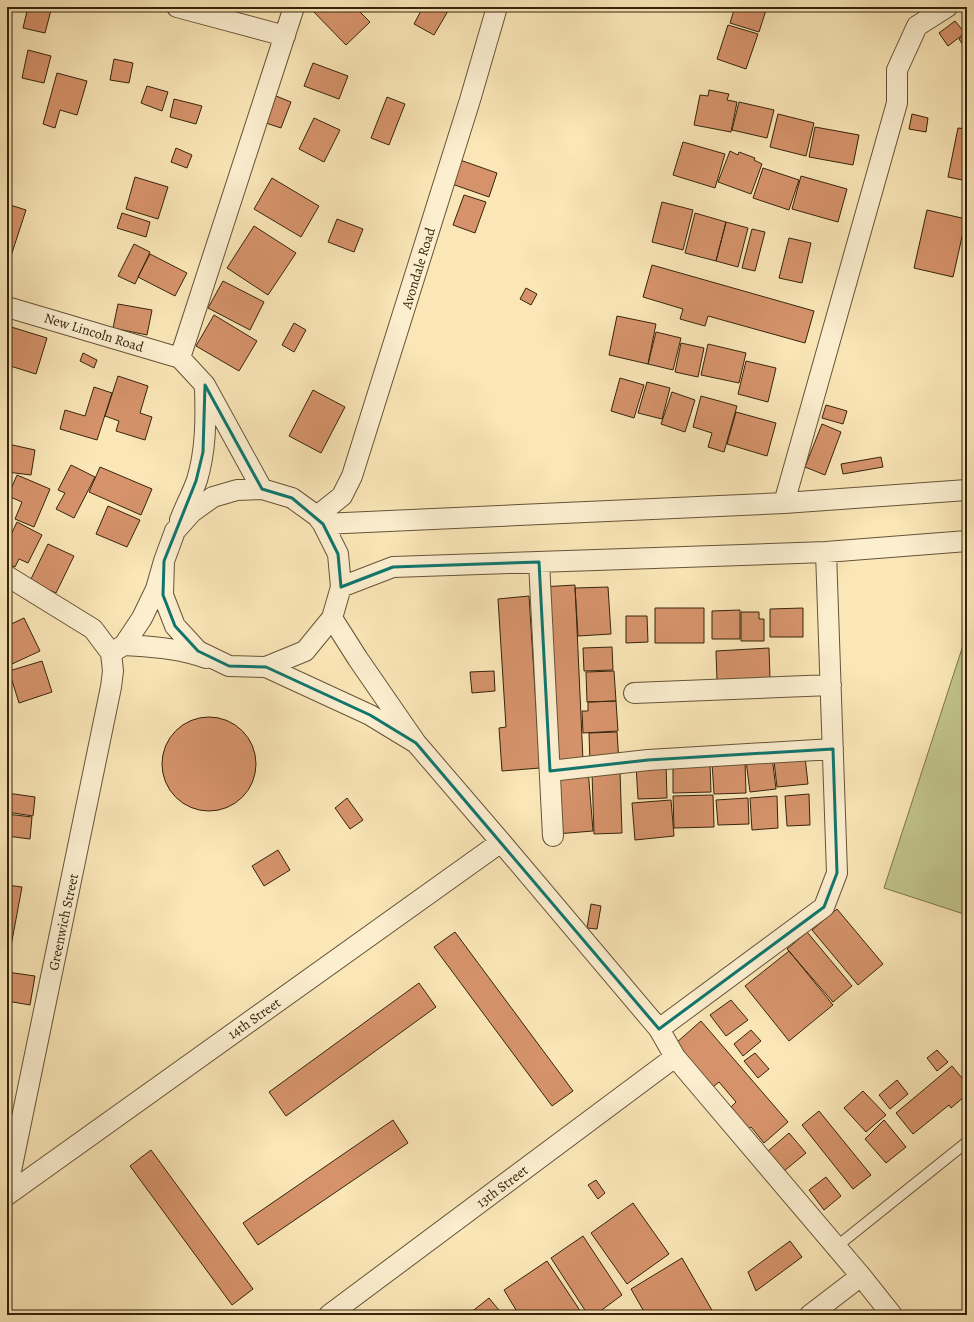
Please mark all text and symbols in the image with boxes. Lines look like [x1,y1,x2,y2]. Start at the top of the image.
street label: Avondale Road [397,225,440,312]
street label: New Lincoln Road [42,308,146,357]
street label: Greenwich Street [44,872,83,972]
street label: 14th Street [224,993,285,1044]
street label: 13th Street [473,1161,532,1212]

